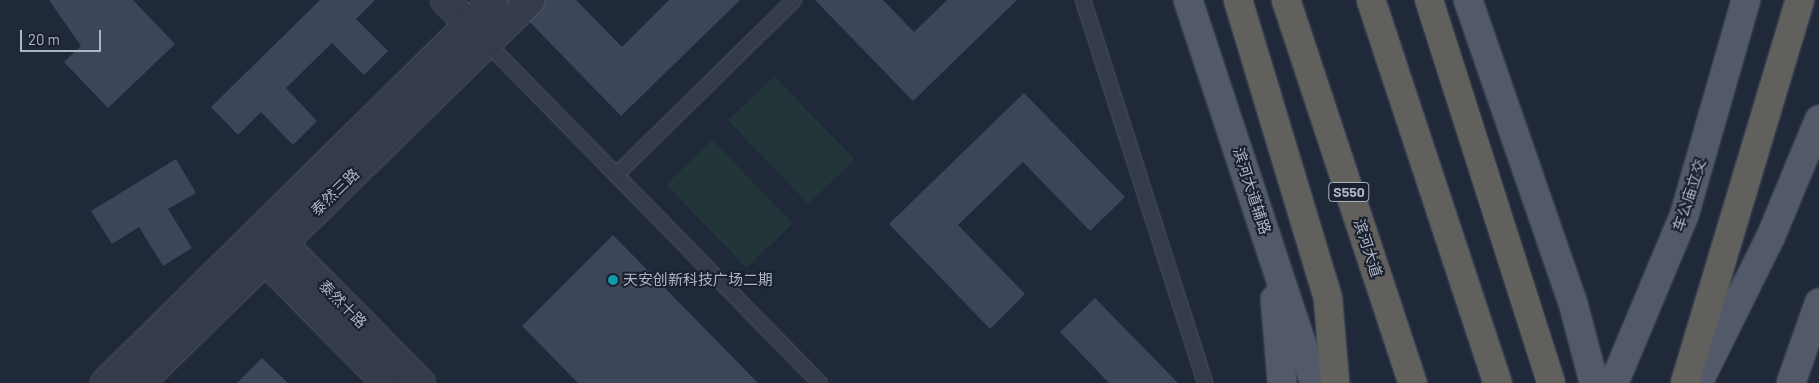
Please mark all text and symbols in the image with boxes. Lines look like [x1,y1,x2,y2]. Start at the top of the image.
scale bar [22,20,104,52]
text: 20 m [28,30,60,48]
street label: 滨河大道辅路 [1230,145,1274,237]
street label: 车公庙立交 [1669,157,1709,233]
street label: 泰然三路 [307,165,363,219]
road number: S550 [1328,180,1370,203]
street label: 滨河大道 [1350,217,1386,279]
place label: 天安创新科技广场二期 [623,271,773,289]
marker: 天安创新科技广场二期 [607,274,619,286]
street label: 泰然十路 [315,276,371,332]

